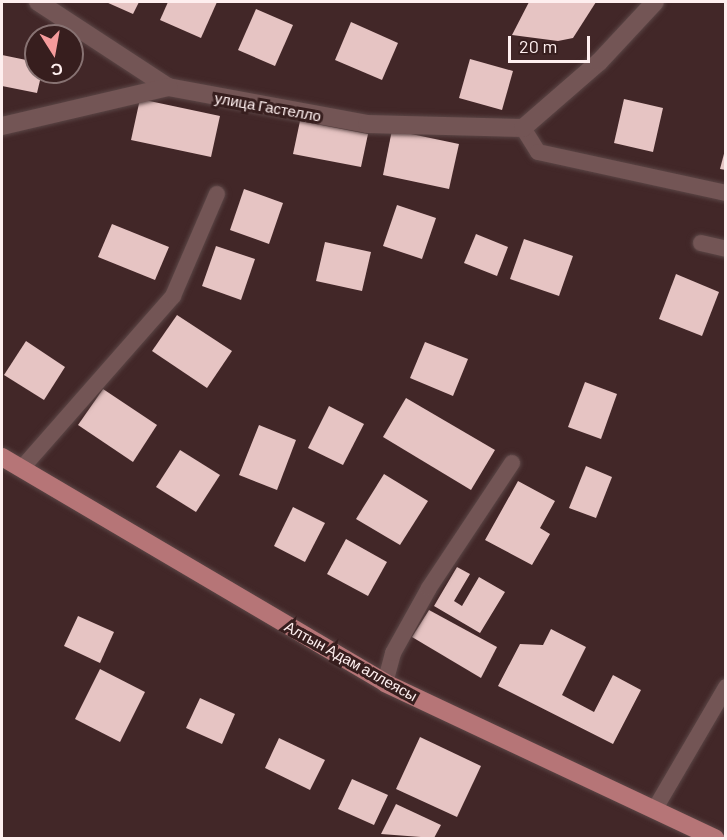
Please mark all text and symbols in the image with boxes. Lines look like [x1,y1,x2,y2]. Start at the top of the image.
north arrow [24,24,84,84]
scale bar [511,24,594,62]
text: 20 m [519,35,557,57]
text: С [50,60,65,81]
street label: улица Гастелло [213,89,323,125]
street label: Алтын Адам аллеясы [282,617,420,705]

